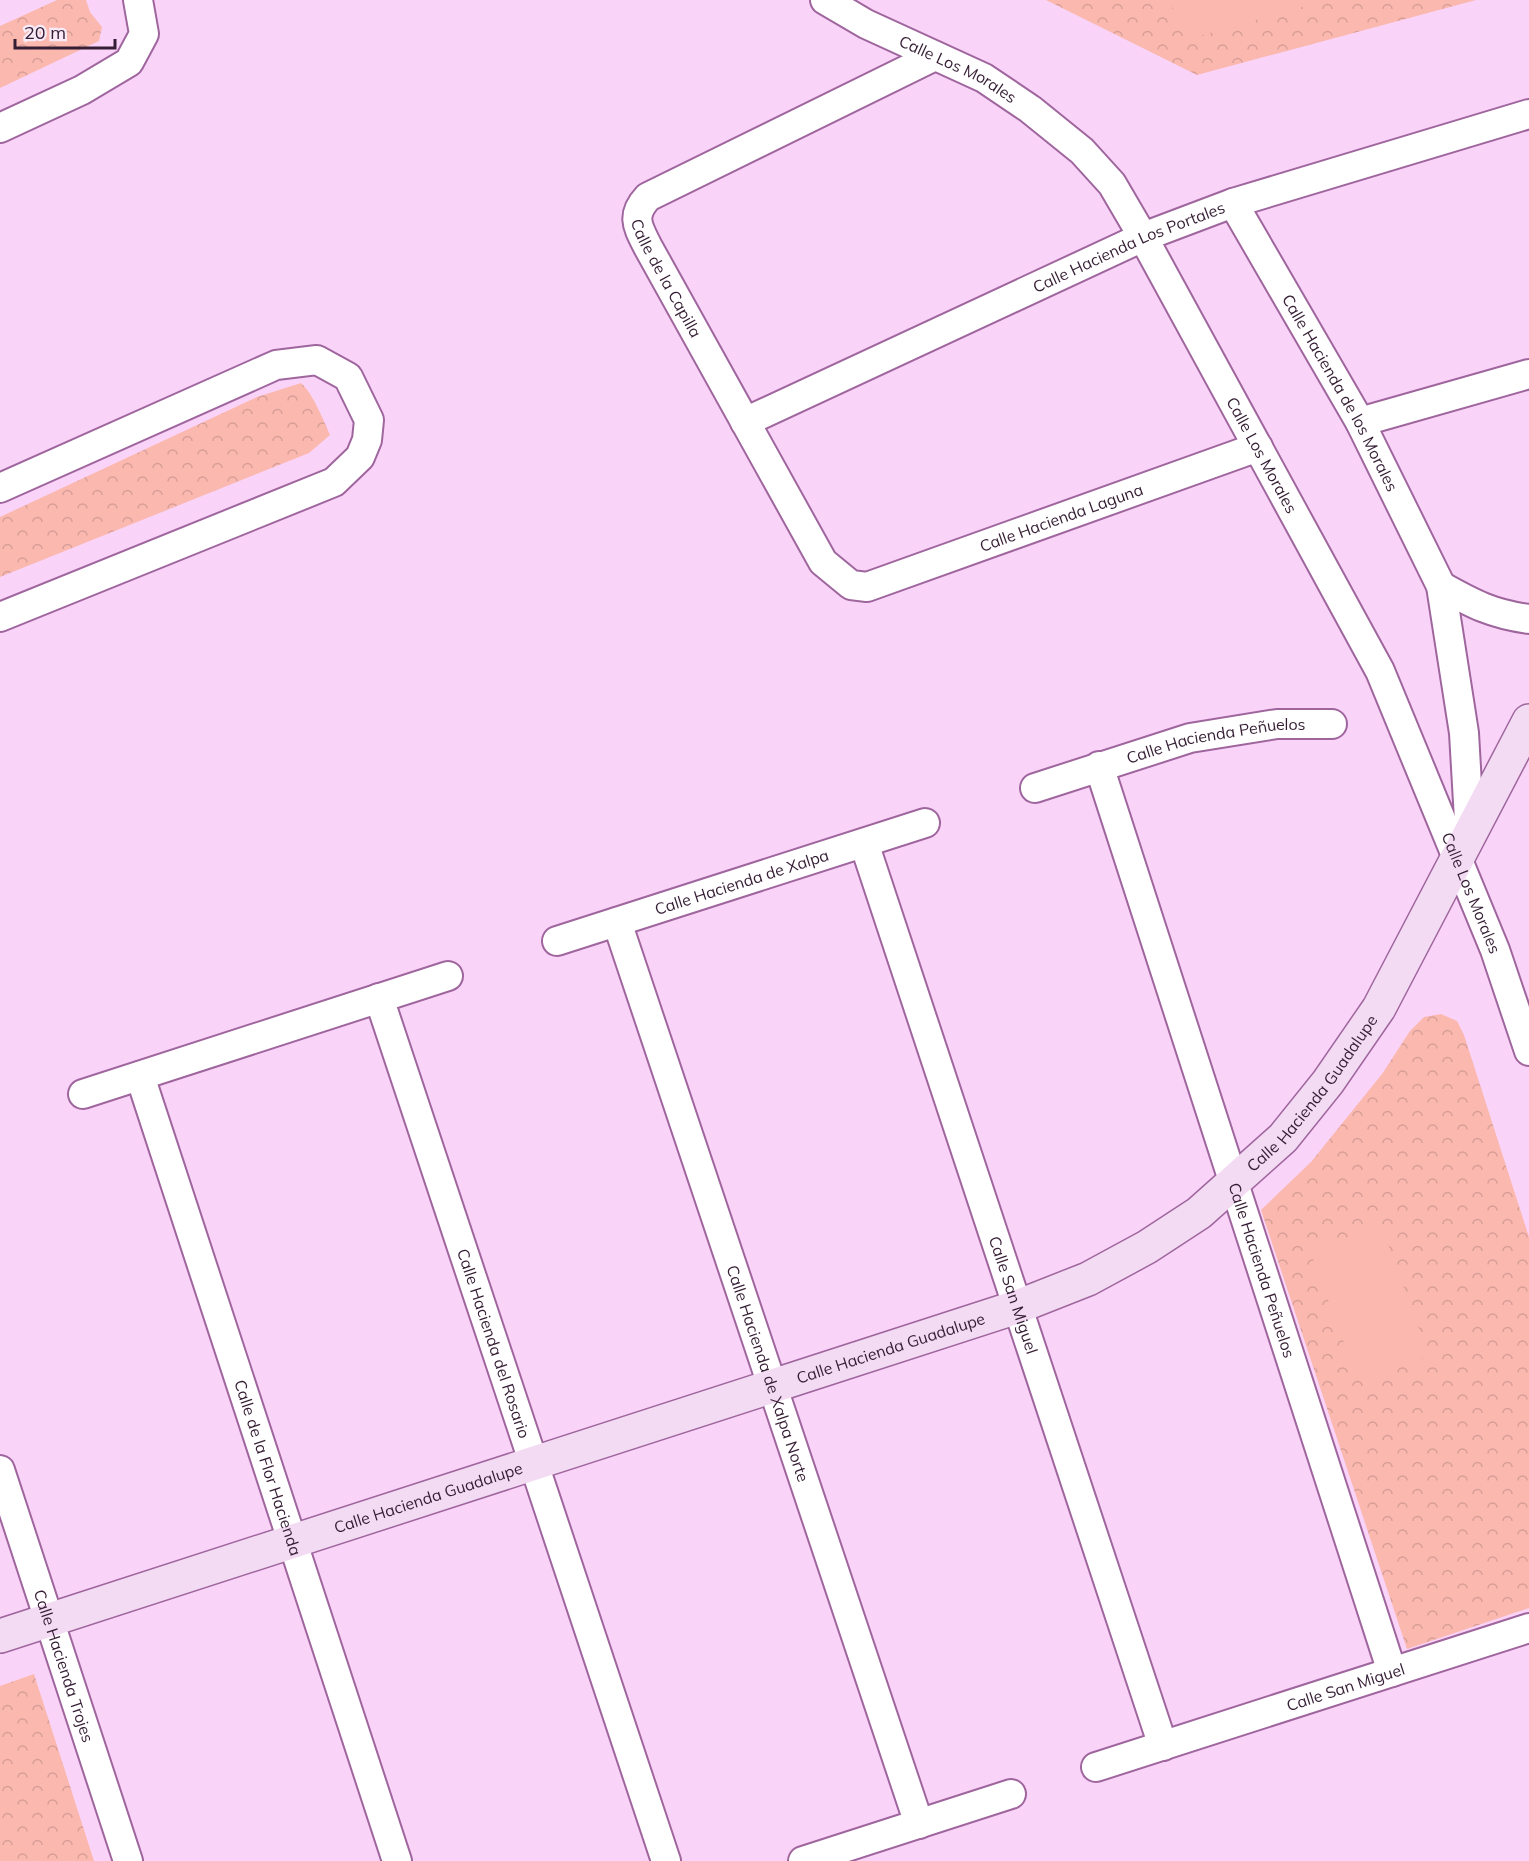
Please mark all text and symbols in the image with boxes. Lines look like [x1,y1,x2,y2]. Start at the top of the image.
scale bar [15,12,116,50]
text: 20 m [24,21,66,44]
street label: Calle Los Morales [896,31,1021,107]
street label: Calle Hacienda Los Portales [1030,197,1228,297]
street label: Calle de la Capilla [627,217,706,341]
street label: Calle Hacienda de los Morales [1278,290,1403,495]
street label: Calle Los Morales [1222,393,1302,517]
street label: Calle Hacienda Laguna [977,479,1146,556]
street label: Calle Hacienda Peñuelos [1124,714,1306,768]
street label: Calle Los Morales [1438,829,1505,957]
street label: Calle Hacienda de Xalpa [652,845,831,919]
street label: Calle Hacienda Guadalupe [1242,1011,1381,1176]
street label: Calle Hacienda Peñuelos [1224,1180,1300,1360]
street label: Calle San Miguel [985,1233,1042,1356]
street label: Calle Hacienda del Rosario [453,1246,535,1441]
street label: Calle Hacienda de Xalpa Norte [723,1262,814,1484]
street label: Calle Hacienda Guadalupe [794,1308,987,1388]
street label: Calle de la Flor Hacienda [230,1377,306,1558]
street label: Calle Hacienda Guadalupe [331,1458,525,1537]
street label: Calle Hacienda Trojes [30,1587,98,1745]
street label: Calle San Miguel [1284,1659,1407,1715]

